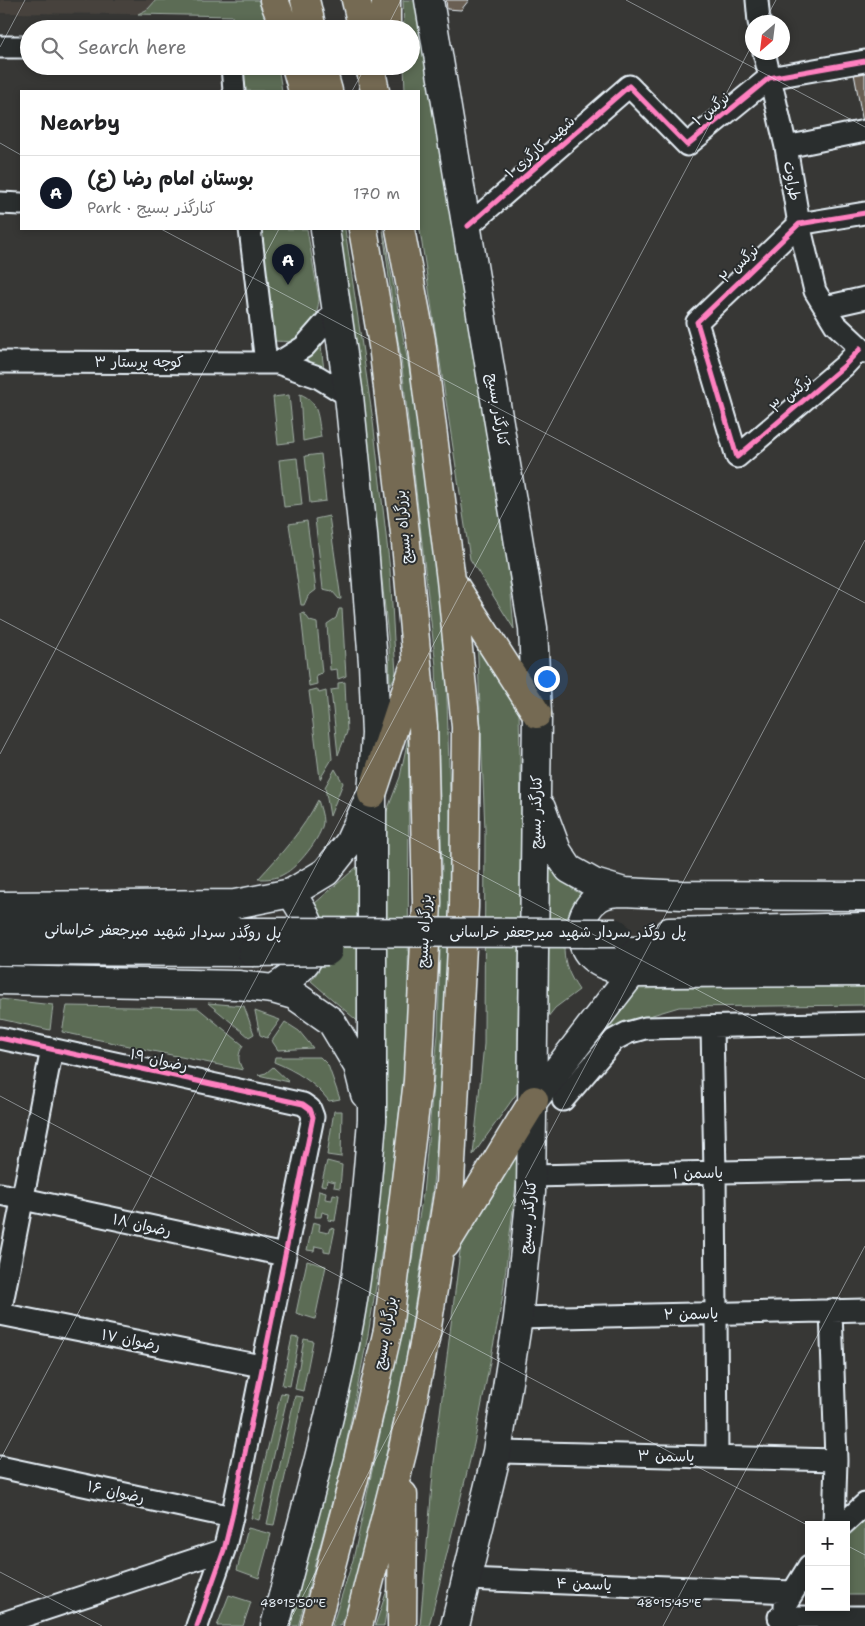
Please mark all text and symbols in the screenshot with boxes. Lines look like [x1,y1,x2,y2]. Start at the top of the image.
north arrow [745,15,790,60]
search box [20,20,420,75]
icon: search [38,34,66,62]
text: Search here [78,35,187,60]
street label: نرگس ۱ [688,88,734,130]
text: Nearby [40,109,120,137]
street label: شهید کارگری ۱ [501,111,579,183]
street label: طراوت [779,160,805,202]
text: بوستان امام رضا (ع) [87,166,254,191]
text: A [50,183,62,204]
text: 170 m [353,183,400,204]
text: Park · کنارگذر بسیج [87,197,216,218]
street label: نرگس ۲ [715,240,763,288]
pin: A [272,244,304,285]
street label: کوچه پرستار ۳ [94,352,184,372]
street label: نرگس ۳ [766,370,816,418]
street label: کنارگذر بسیج [482,372,514,448]
street label: بزرگراه بسیج [390,489,416,565]
your location [534,666,560,692]
street label: کنارگذر بسیج [525,775,547,849]
street label: بزرگراه بسیج [412,894,436,968]
street label: پل روگذر سردار شهید میرجعفر خراسانی [44,919,282,943]
street label: پل روگذر سردار شهید میرجعفر خراسانی [450,922,686,942]
street label: رضوان ۱۹ [128,1044,190,1076]
street label: یاسمن ۱ [673,1163,723,1183]
street label: کنارگذر بسیج [515,1179,541,1255]
street label: رضوان ۱۸ [111,1209,173,1241]
street label: بزرگراه بسیج [369,1295,401,1371]
street label: یاسمن ۲ [663,1304,719,1324]
street label: رضوان ۱۷ [100,1324,162,1356]
street label: یاسمن ۳ [637,1446,695,1466]
street label: رضوان ۱۶ [85,1476,147,1508]
map controls [805,1521,850,1611]
button: + [805,1521,850,1566]
button: − [805,1566,850,1611]
street label: یاسمن ۴ [556,1573,612,1595]
text: 48°15'50"E [260,1595,326,1611]
text: 48°15'45"E [637,1595,701,1611]

